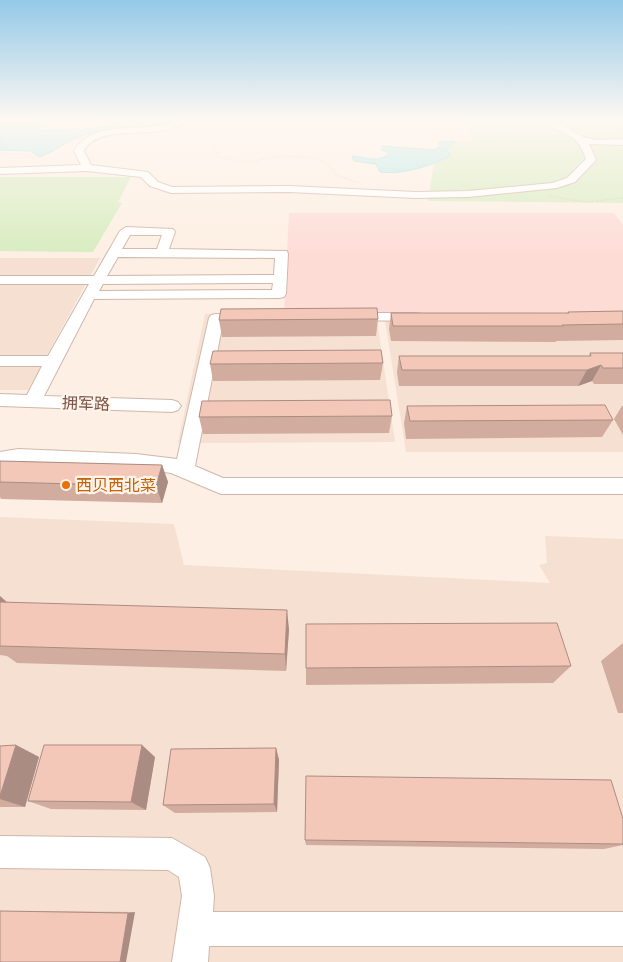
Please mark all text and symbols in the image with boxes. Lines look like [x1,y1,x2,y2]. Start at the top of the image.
street label: 拥军路 [62,393,110,414]
place label: 西贝西北菜 [76,476,156,495]
marker: 西贝西北菜 [60,479,72,491]

